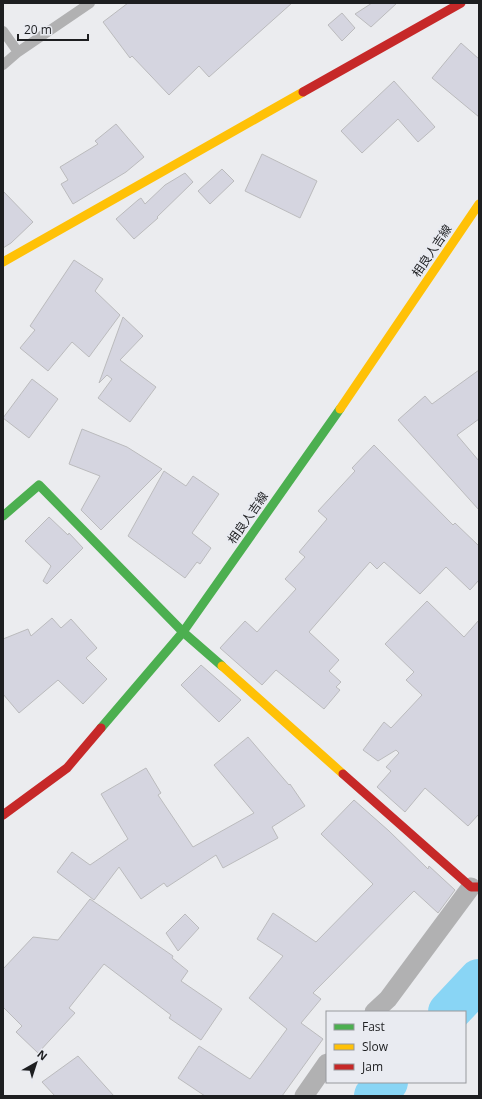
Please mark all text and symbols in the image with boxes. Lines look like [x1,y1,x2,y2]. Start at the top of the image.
scale bar [18,16,88,42]
text: 20 m [24,21,52,38]
street label: 相良人吉線 [408,221,455,280]
street label: 相良人吉線 [223,488,272,547]
legend [326,1011,466,1083]
text: Fast [362,1018,385,1035]
text: Slow [362,1038,389,1055]
north arrow [16,1043,56,1083]
text: N [34,1046,51,1063]
text: Jam [361,1058,383,1075]

